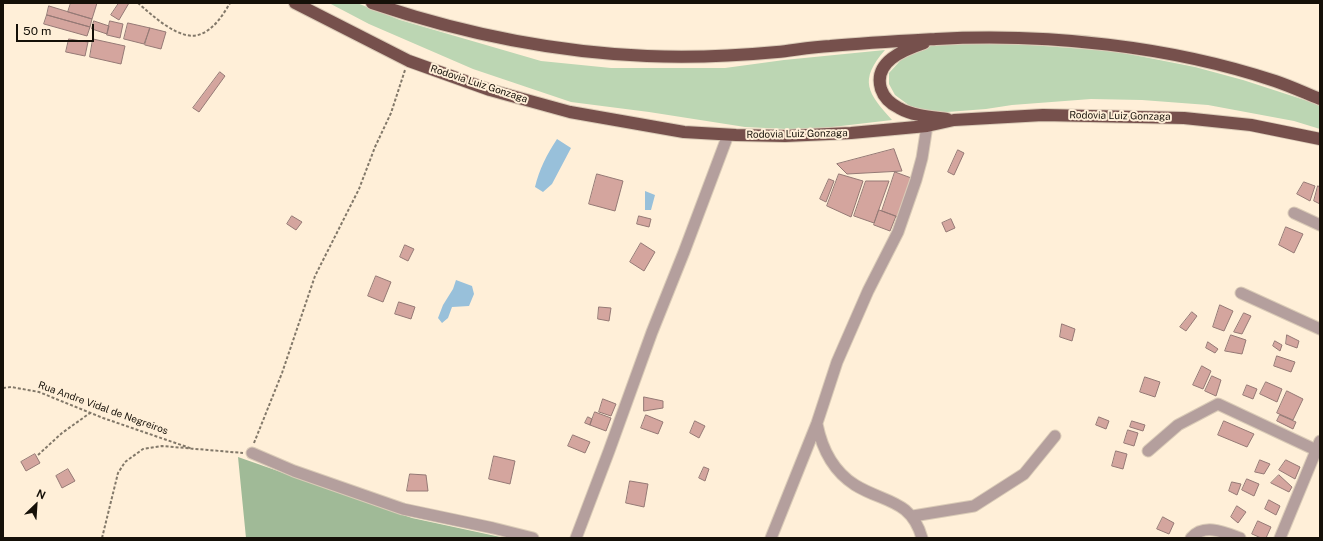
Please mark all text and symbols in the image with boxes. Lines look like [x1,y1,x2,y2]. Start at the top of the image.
scale bar [18,16,96,42]
text: 50 m [23,24,51,38]
street label: Rodovia Luiz Gonzaga [429,63,529,105]
street label: Rodovia Luiz Gonzaga [1069,109,1171,123]
street label: Rodovia Luiz Gonzaga [746,127,848,141]
street label: Rua Andre Vidal de Negreiros [36,379,170,437]
north arrow [16,485,56,525]
text: N [35,487,48,501]

